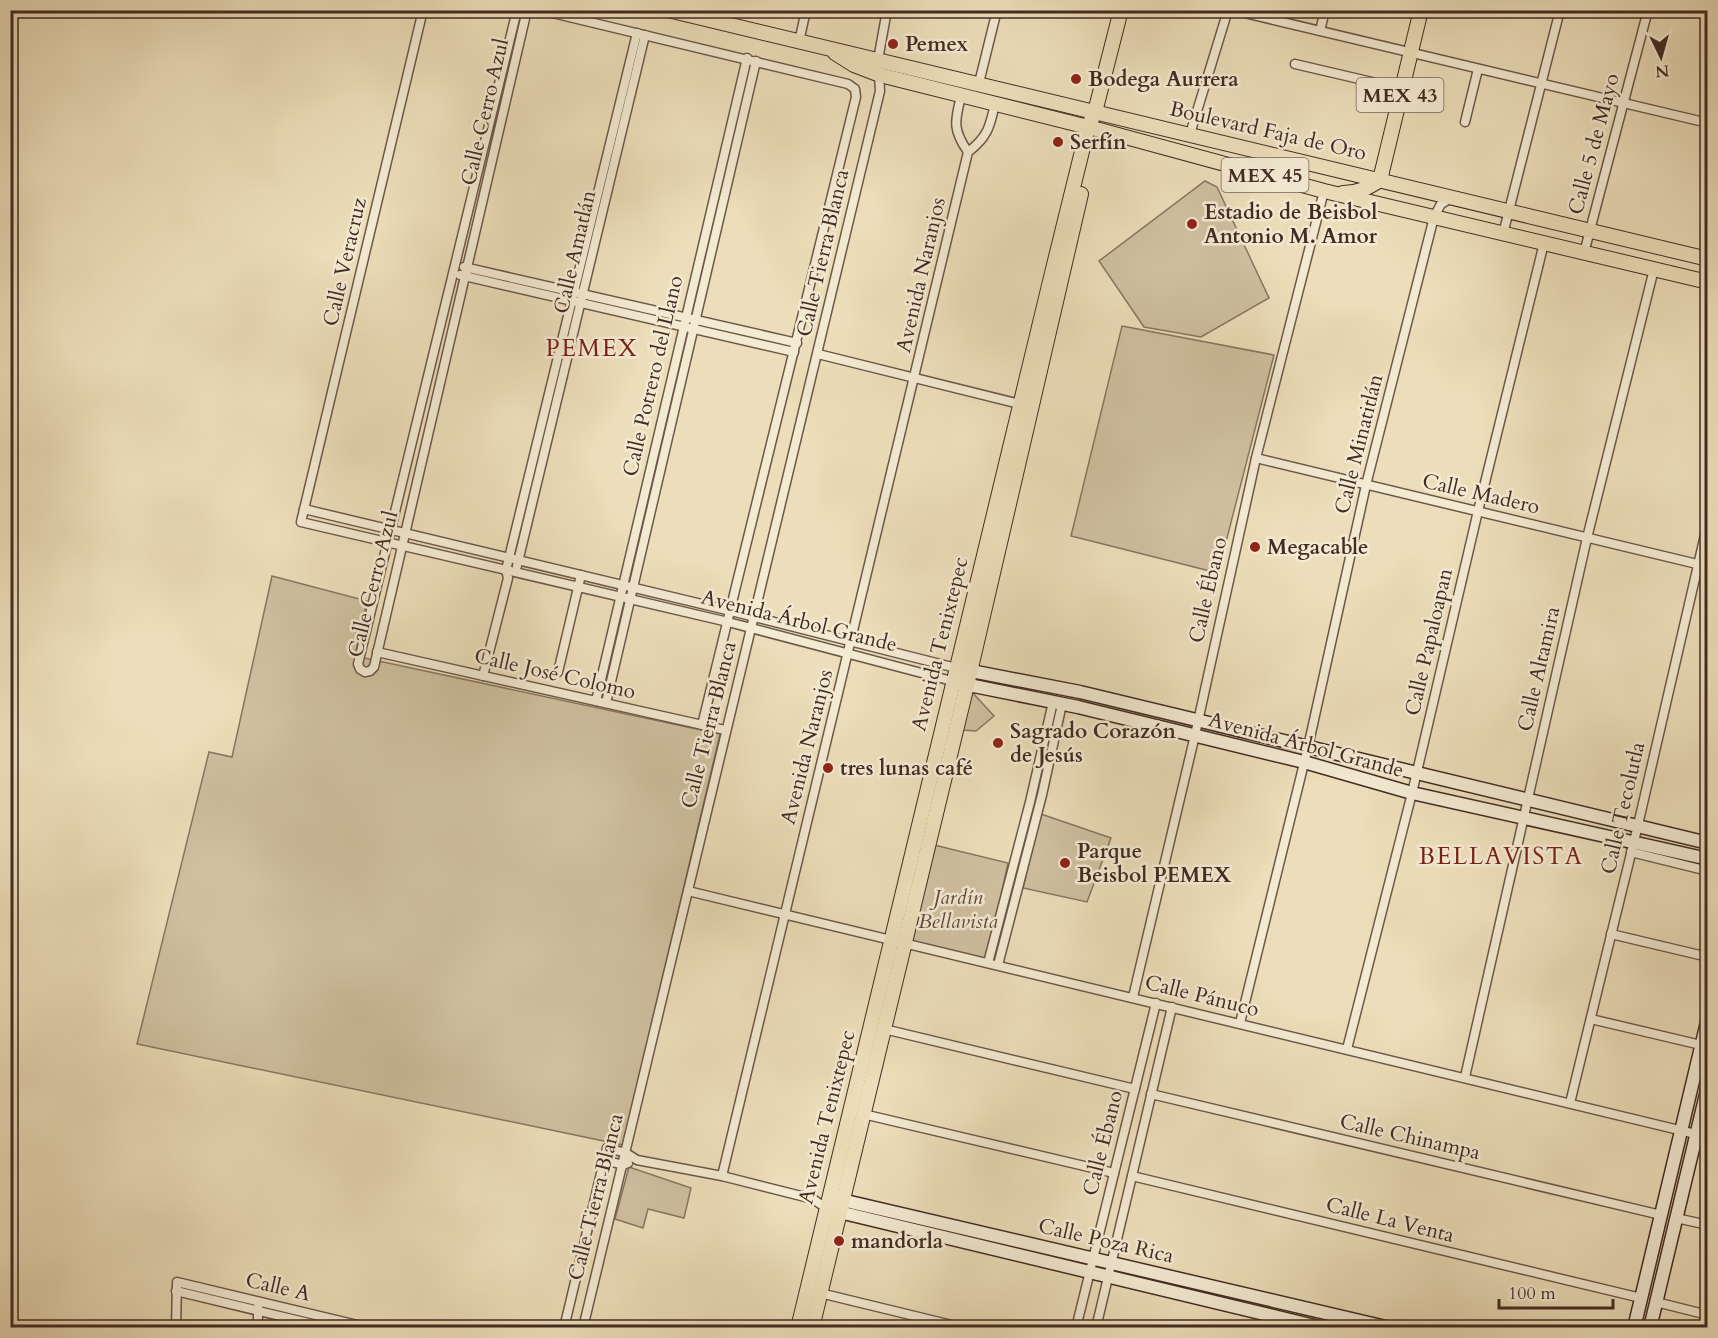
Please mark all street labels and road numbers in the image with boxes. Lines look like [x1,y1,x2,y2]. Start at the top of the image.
street label: Calle Cerro Azul [454,36,516,188]
street label: Calle 5 de Mayo [1561,70,1627,218]
road number: MEX 43 [1356,78,1444,112]
street label: Boulevard Faja de Oro [1167,94,1369,168]
road number: MEX 45 [1222,158,1308,192]
street label: Calle Tierra Blanca [790,166,856,340]
street label: Calle Amatlán [547,187,603,317]
street label: Calle Veracruz [316,194,374,329]
street label: Avenida Naranjos [889,194,953,356]
street label: Calle Potrero del Llano [616,273,690,479]
street label: Calle Minatitlán [1328,371,1390,517]
street label: Calle Madero [1419,466,1543,522]
street label: Calle Cerro Azul [341,508,405,660]
street label: Calle Ébano [1182,534,1234,646]
street label: Avenida Tenixtepec [904,554,976,734]
street label: Calle Papaloapan [1398,565,1460,719]
street label: Avenida Árbol Grande [698,583,900,659]
street label: Calle Altamira [1511,604,1567,734]
street label: Calle Tierra Blanca [674,638,744,812]
street label: Calle José Colomo [471,641,639,707]
street label: Avenida Naranjos [774,666,840,828]
street label: Avenida Árbol Grande [1205,705,1407,785]
street label: Calle Tecolutla [1594,739,1652,877]
street label: Calle Pánuco [1142,968,1262,1024]
street label: Avenida Tenixtepec [791,1027,863,1207]
street label: Calle Ébano [1076,1087,1130,1199]
street label: Calle Chinampa [1337,1107,1483,1167]
street label: Calle Tierra Blanca [561,1110,631,1284]
street label: Calle La Venta [1323,1190,1457,1250]
street label: Calle Poza Rica [1036,1211,1176,1271]
street label: Calle A [243,1265,313,1309]

